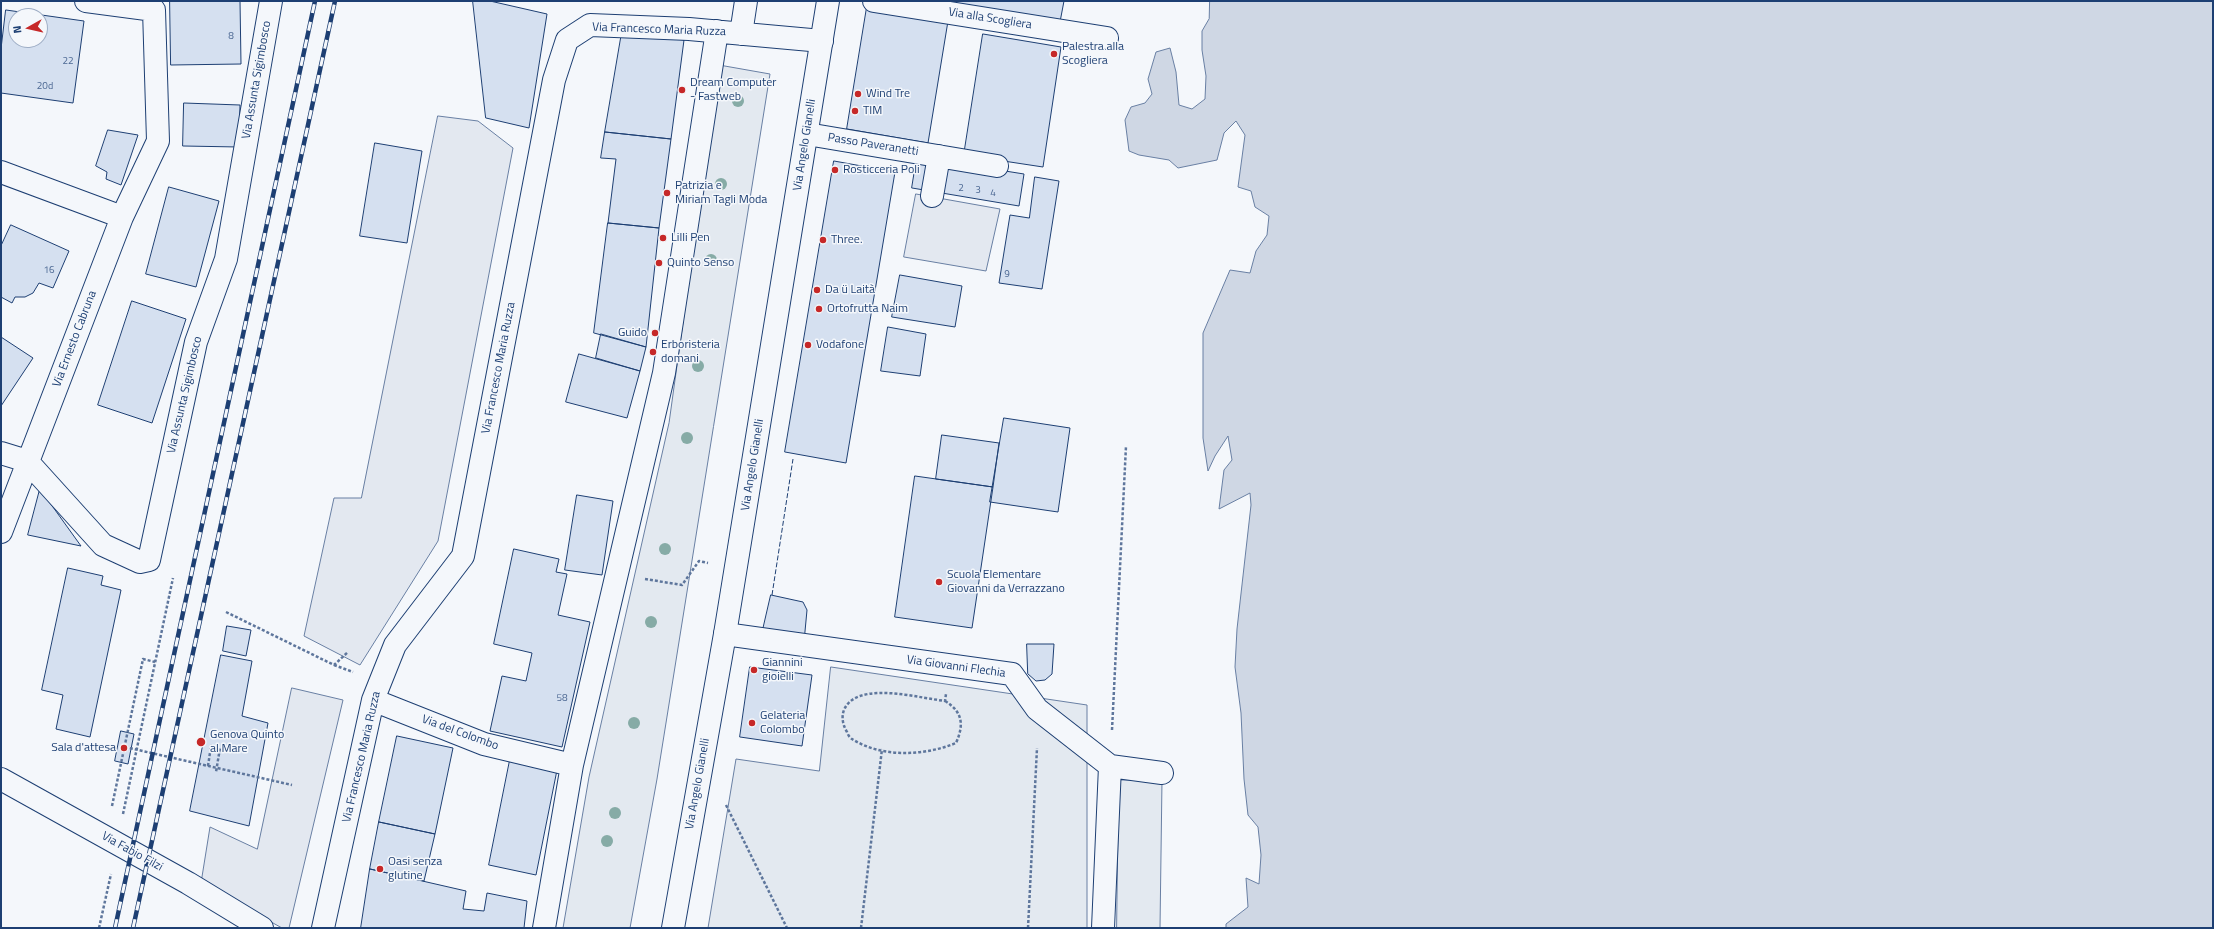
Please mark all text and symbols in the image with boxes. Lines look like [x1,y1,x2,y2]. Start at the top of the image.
street label: Via alla Scogliera [947,5,1033,33]
north arrow [8,8,48,48]
street label: Via Assunta Sigimbosco [239,20,275,140]
street label: Via Francesco Maria Ruzza [592,20,726,40]
text: N [9,25,26,34]
house number: 8 [228,31,234,43]
place label: Palestra alla Scogliera [1062,40,1124,68]
marker: Palestra alla Scogliera [1049,49,1059,59]
house number: 22 [62,56,74,68]
place label: Dream Computer - Fastweb [690,76,776,104]
house number: 20d [37,81,53,93]
marker: Dream Computer - Fastweb [677,85,687,95]
place label: Wind Tre [866,87,910,101]
marker: Wind Tre [853,89,863,99]
street label: Via Angelo Gianelli [791,98,819,192]
place label: TIM [863,104,882,118]
marker: TIM [850,106,860,116]
street label: Passo Paveranetti [827,131,919,159]
place label: Rosticceria Poli [843,163,920,177]
marker: Rosticceria Poli [830,165,840,175]
place label: Patrizia e Miriam Tagli Moda [675,179,767,207]
house number: 2 [958,183,964,195]
house number: 3 [975,185,981,197]
marker: Patrizia e Miriam Tagli Moda [662,188,672,198]
house number: 4 [990,188,996,200]
place label: Lilli Pen [671,231,710,245]
marker: Lilli Pen [658,233,668,243]
place label: Three. [831,233,862,247]
marker: Three. [818,235,828,245]
place label: Quinto Senso [667,256,734,270]
marker: Quinto Senso [654,258,664,268]
house number: 16 [43,265,55,277]
house number: 9 [1004,269,1010,281]
place label: Da ü Laità [825,283,875,297]
marker: Da ü Laità [812,285,822,295]
street label: Via Ernesto Cabruna [50,289,100,389]
street label: Via Francesco Maria Ruzza [479,301,519,435]
place label: Ortofrutta Naim [827,302,908,316]
marker: Ortofrutta Naim [814,304,824,314]
place label: Guido [618,326,647,340]
marker: Guido [650,328,660,338]
street label: Via Assunta Sigimbosco [164,335,206,455]
place label: Erboristeria domani [661,338,720,366]
place label: Vodafone [816,338,864,352]
marker: Vodafone [803,340,813,350]
marker: Erboristeria domani [648,347,658,357]
street label: Via Angelo Gianelli [739,418,767,512]
place label: Scuola Elementare Giovanni da Verrazzano [947,568,1065,596]
marker: Scuola Elementare Giovanni da Verrazzano [934,577,944,587]
street label: Via Giovanni Flechia [906,653,1006,681]
place label: Giannini gioielli [762,656,803,684]
marker: Giannini gioielli [749,665,759,675]
street label: Via Francesco Maria Ruzza [340,690,384,824]
house number: 58 [556,693,568,705]
place label: Gelateria Colombo [760,709,805,737]
street label: Via del Colombo [420,712,500,754]
marker: Gelateria Colombo [747,718,757,728]
place label: Genova Quinto al Mare [210,728,284,756]
marker: Genova Quinto al Mare [195,736,207,748]
street label: Via Angelo Gianelli [683,737,713,831]
place label: Sala d'attesa [51,741,116,755]
marker: Sala d'attesa [119,743,129,753]
street label: Via Fabio Filzi [99,829,165,875]
place label: Oasi senza glutine [388,855,442,883]
marker: Oasi senza glutine [375,864,385,874]

